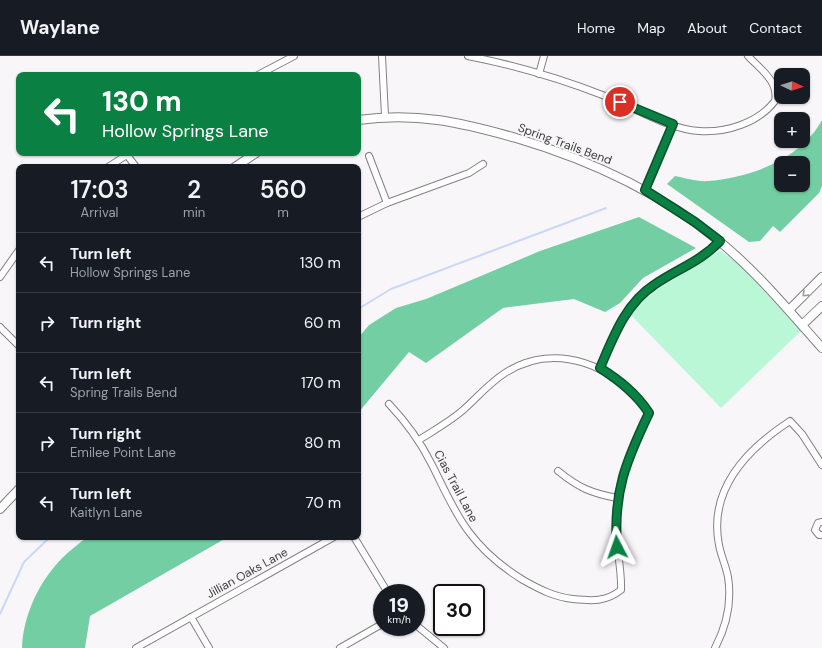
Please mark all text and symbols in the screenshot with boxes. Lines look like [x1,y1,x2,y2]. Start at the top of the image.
text: Waylane [20,15,100,40]
text: Home [577,19,615,37]
text: Map [637,19,665,37]
text: About [687,19,727,37]
text: Contact [749,19,802,37]
north arrow [774,68,810,104]
map controls [774,68,810,192]
text: 130 m [102,83,182,120]
pin [603,85,637,119]
icon: left [36,88,88,140]
icon: arrive [609,91,631,113]
button: + [774,112,810,148]
text: Hollow Springs Lane [102,119,269,143]
street label: Spring Trails Bend [516,120,614,168]
button: − [774,156,810,192]
text: 17:03 [70,174,129,205]
text: 2 [187,174,201,205]
text: 560 [260,174,307,205]
text: Arrival [81,204,118,221]
text: min [183,204,205,221]
text: m [277,204,289,221]
text: Turn left [70,244,131,264]
icon: left [36,252,58,274]
text: 130 m [300,253,341,273]
text: Hollow Springs Lane [70,264,190,281]
one-way arrow [802,289,810,297]
icon: right [36,312,58,334]
text: Turn right [70,313,141,333]
text: 60 m [304,313,341,333]
text: Turn left [70,364,131,384]
icon: left [36,372,58,394]
text: 170 m [301,373,341,393]
text: Spring Trails Bend [70,384,177,401]
text: Turn right [70,424,141,444]
icon: right [36,432,58,454]
text: 80 m [304,433,341,453]
text: Emilee Point Lane [70,444,176,461]
street label: Cias Trail Lane [430,447,482,525]
text: Turn left [70,484,131,504]
icon: left [36,492,58,514]
text: 70 m [306,493,341,513]
text: Kaitlyn Lane [70,504,142,521]
position arrow [596,526,638,568]
street label: Jillian Oaks Lane [203,544,291,602]
speed limit sign: 30 [433,584,485,636]
text: 19 [389,592,409,618]
text: km/h [387,613,411,626]

